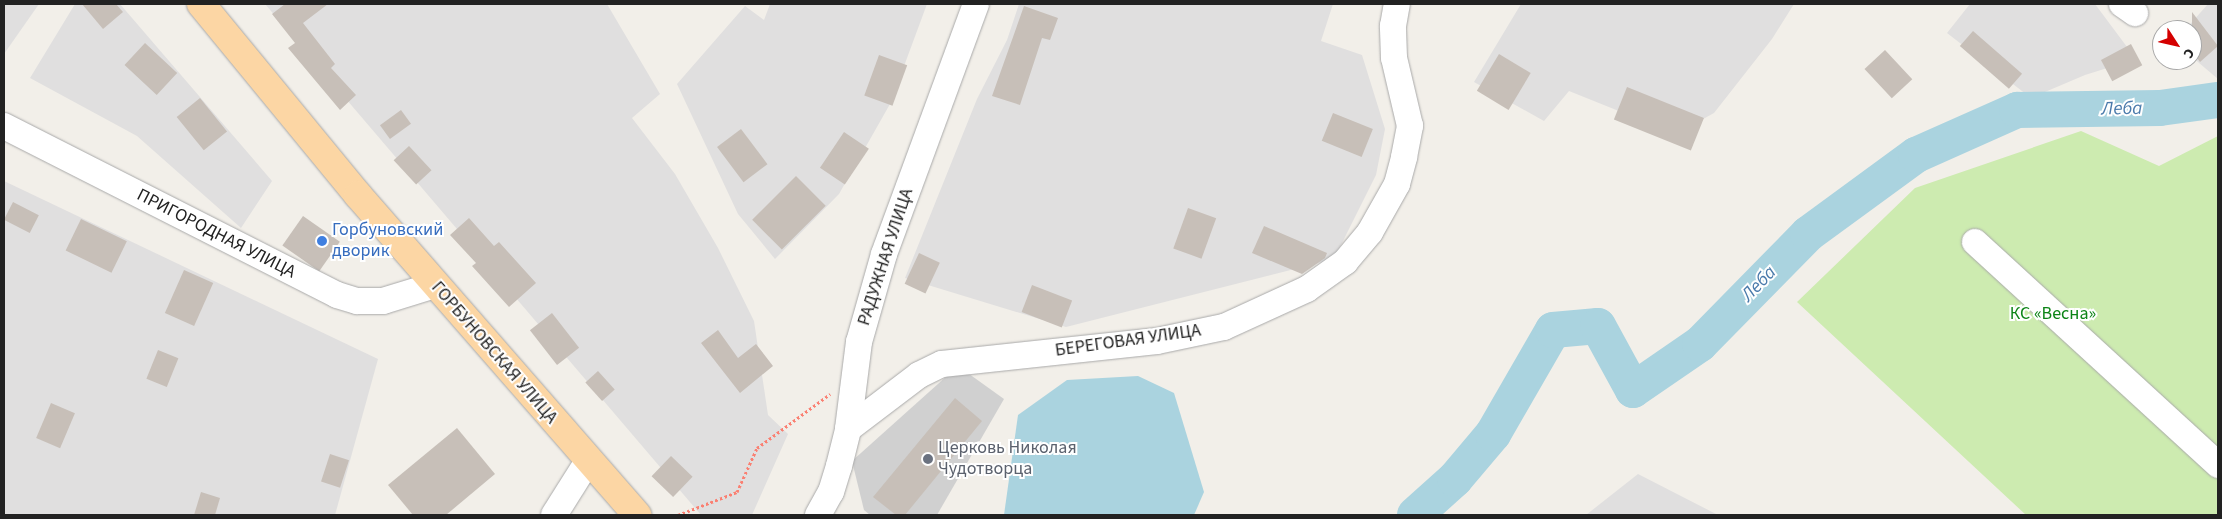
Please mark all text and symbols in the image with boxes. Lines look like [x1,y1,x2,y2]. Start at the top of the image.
north arrow [2152,20,2202,70]
text: С [2178,44,2199,62]
water label: Леба [2101,97,2143,121]
street label: ПРИГОРОДНАЯ УЛИЦА [133,185,299,283]
street label: РАДУЖНАЯ УЛИЦА [854,186,918,328]
place label: Горбуновский дворик [332,220,443,262]
marker: Горбуновский дворик [316,235,328,247]
water label: Леба [1737,261,1781,307]
street label: ГОРБУНОВСКАЯ УЛИЦА [426,277,562,429]
park label: КС «Весна» [2010,303,2096,325]
street label: БЕРЕГОВАЯ УЛИЦА [1054,320,1202,362]
place label: Церковь Николая Чудотворца [938,438,1077,480]
marker: Церковь Николая Чудотворца [922,453,934,465]

